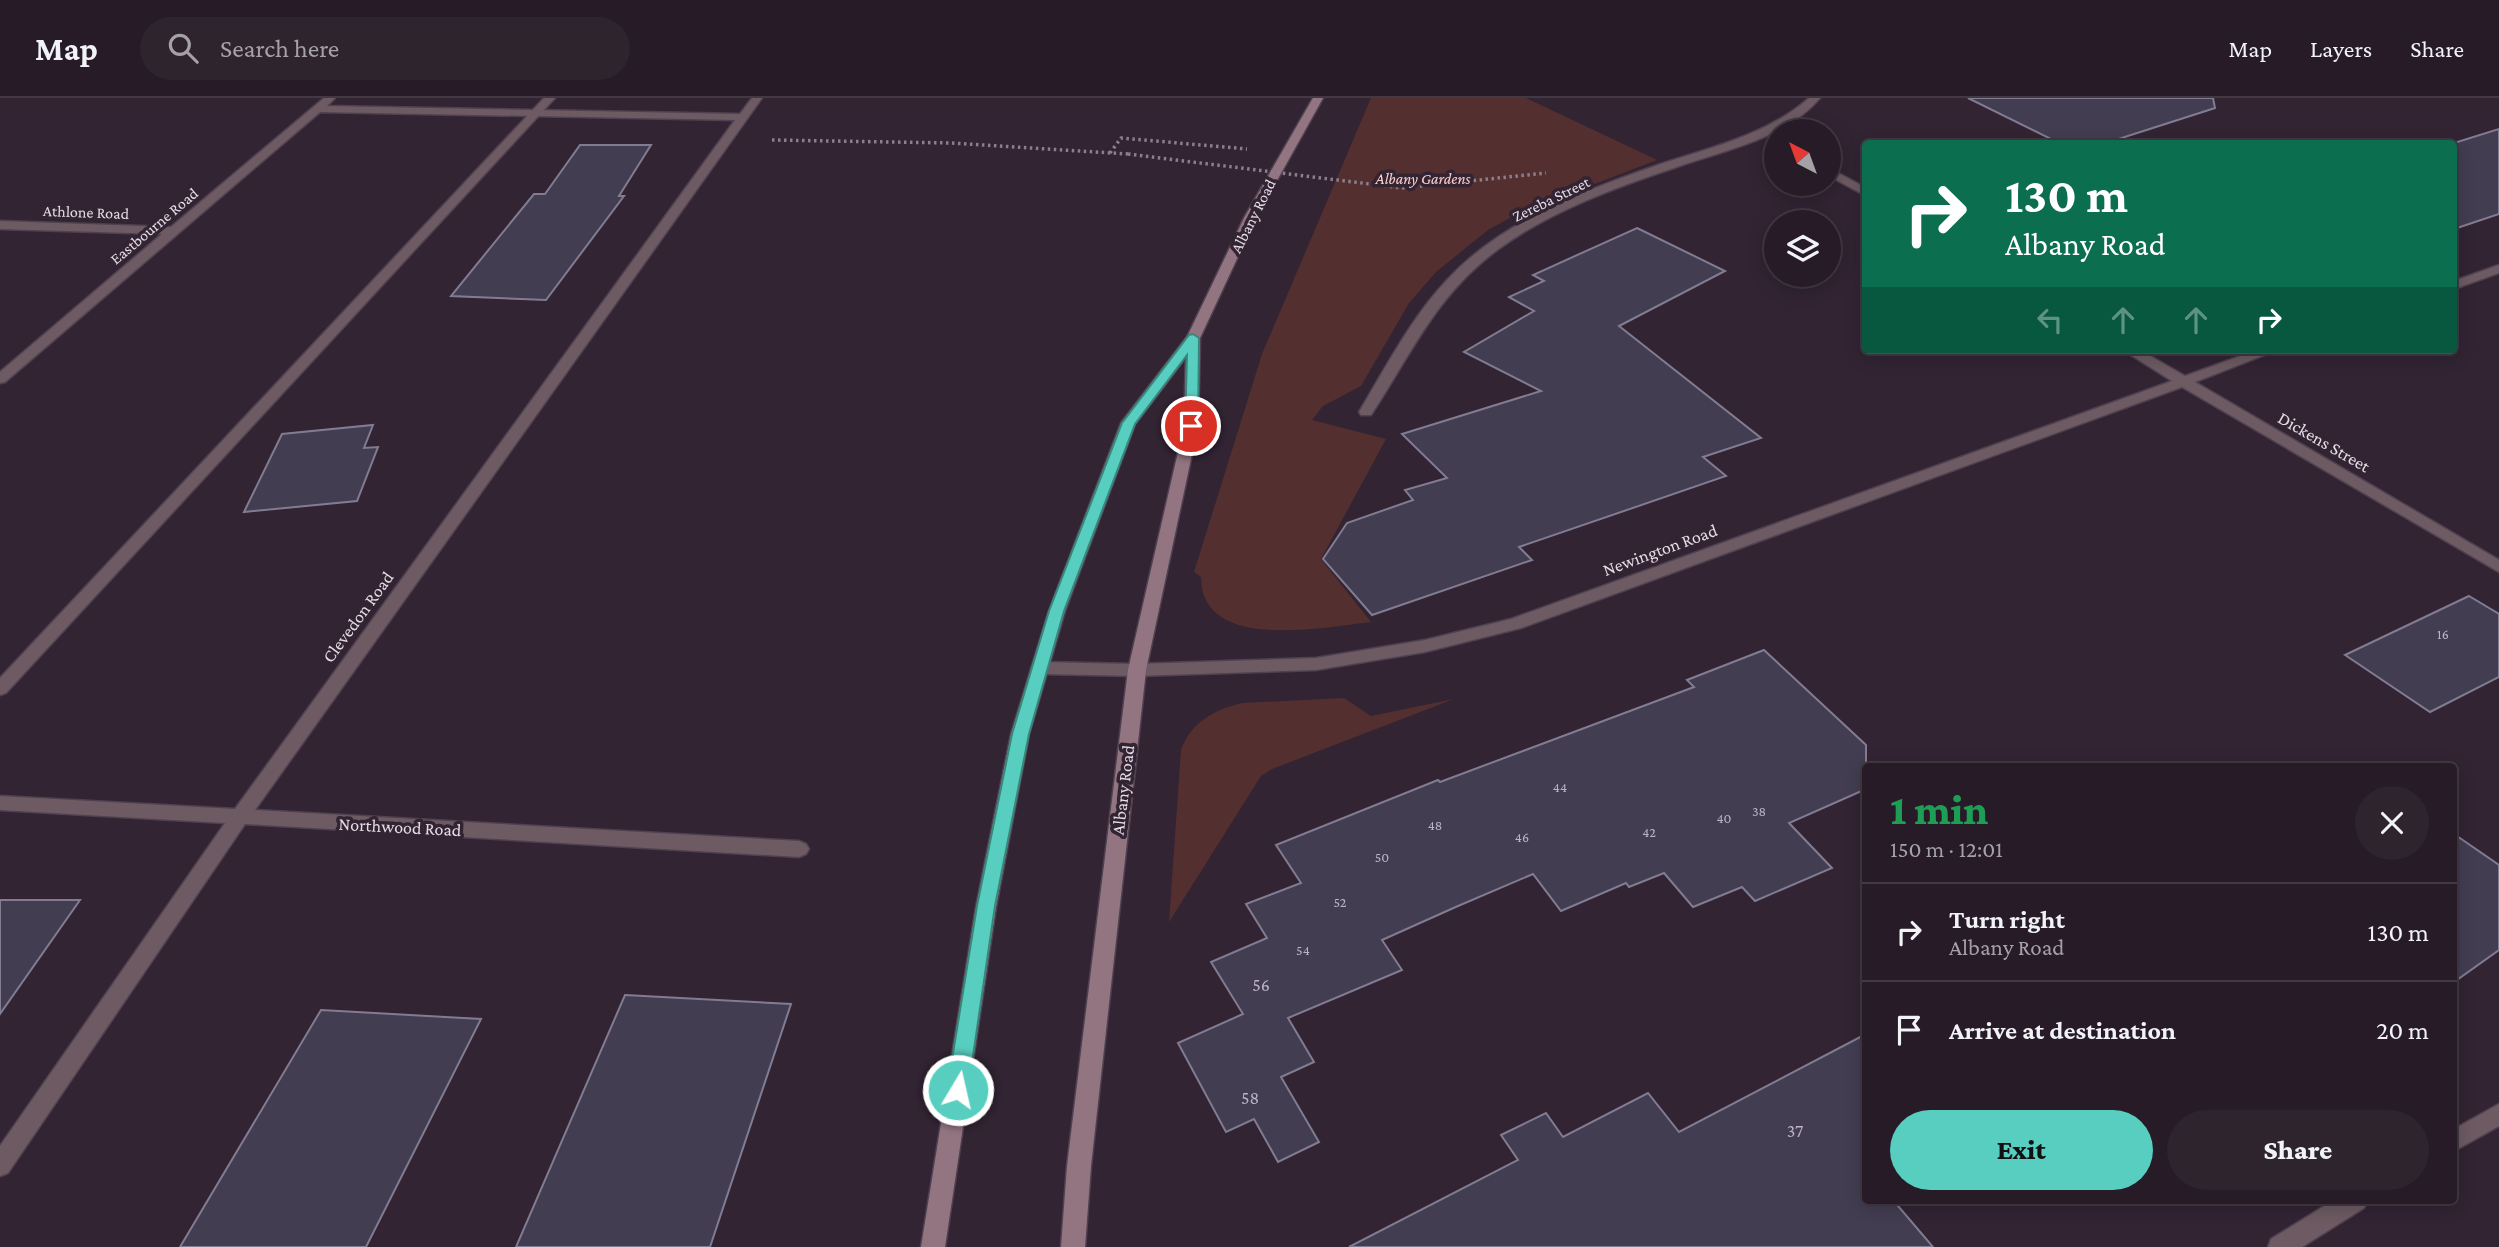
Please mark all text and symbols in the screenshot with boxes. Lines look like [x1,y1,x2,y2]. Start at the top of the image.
search box [140,17,630,80]
icon: search [164,29,202,67]
text: Map [35,30,98,67]
text: Search here [220,34,339,63]
text: Map [2228,35,2272,62]
text: Layers [2310,35,2372,62]
text: Share [2410,35,2464,62]
north arrow [1764,119,1841,196]
map controls [1764,119,1841,287]
icon: right [1890,168,1981,259]
text: 130 m [2005,168,2128,223]
park label: Albany Gardens [1375,170,1470,188]
street label: Zereba Street [1510,173,1593,225]
street label: Albany Road [1227,176,1280,256]
street label: Eastbourne Road [107,184,202,268]
street label: Athlone Road [43,202,130,222]
button: layers [1764,210,1841,287]
text: Albany Road [2005,226,2166,262]
icon: left [2031,301,2069,339]
icon: ahead [2104,301,2142,339]
icon: ahead [2177,301,2215,339]
icon: right [2250,301,2288,339]
pin [1161,396,1221,456]
icon: arrive [1172,407,1210,445]
street label: Dickens Street [2275,408,2374,477]
street label: Newington Road [1600,520,1720,580]
street label: Clevedon Road [318,567,398,666]
house number: 16 [2437,626,2449,642]
street label: Albany Road [1108,743,1138,836]
house number: 44 [1553,779,1567,795]
text: 1 min [1890,786,1988,833]
button: close [2355,786,2429,860]
house number: 38 [1752,803,1766,819]
house number: 40 [1716,810,1732,826]
street label: Northwood Road [338,814,462,840]
house number: 48 [1428,817,1442,833]
house number: 42 [1642,824,1656,840]
house number: 46 [1515,829,1529,845]
text: 150 m · 12:01 [1890,836,2003,862]
house number: 50 [1375,849,1389,865]
house number: 52 [1334,894,1347,910]
text: Turn right [1949,905,2065,934]
icon: right [1890,913,1928,951]
text: 130 m [2368,918,2429,947]
text: Albany Road [1949,934,2064,960]
house number: 54 [1296,942,1310,958]
house number: 56 [1252,975,1270,995]
icon: arrive [1890,1011,1928,1049]
text: Arrive at destination [1949,1016,2176,1045]
text: 20 m [2376,1016,2429,1045]
position arrow [921,1053,995,1127]
house number: 58 [1241,1088,1259,1108]
button: Exit [1890,1110,2153,1190]
button: Share [2167,1110,2429,1190]
house number: 37 [1787,1121,1803,1141]

